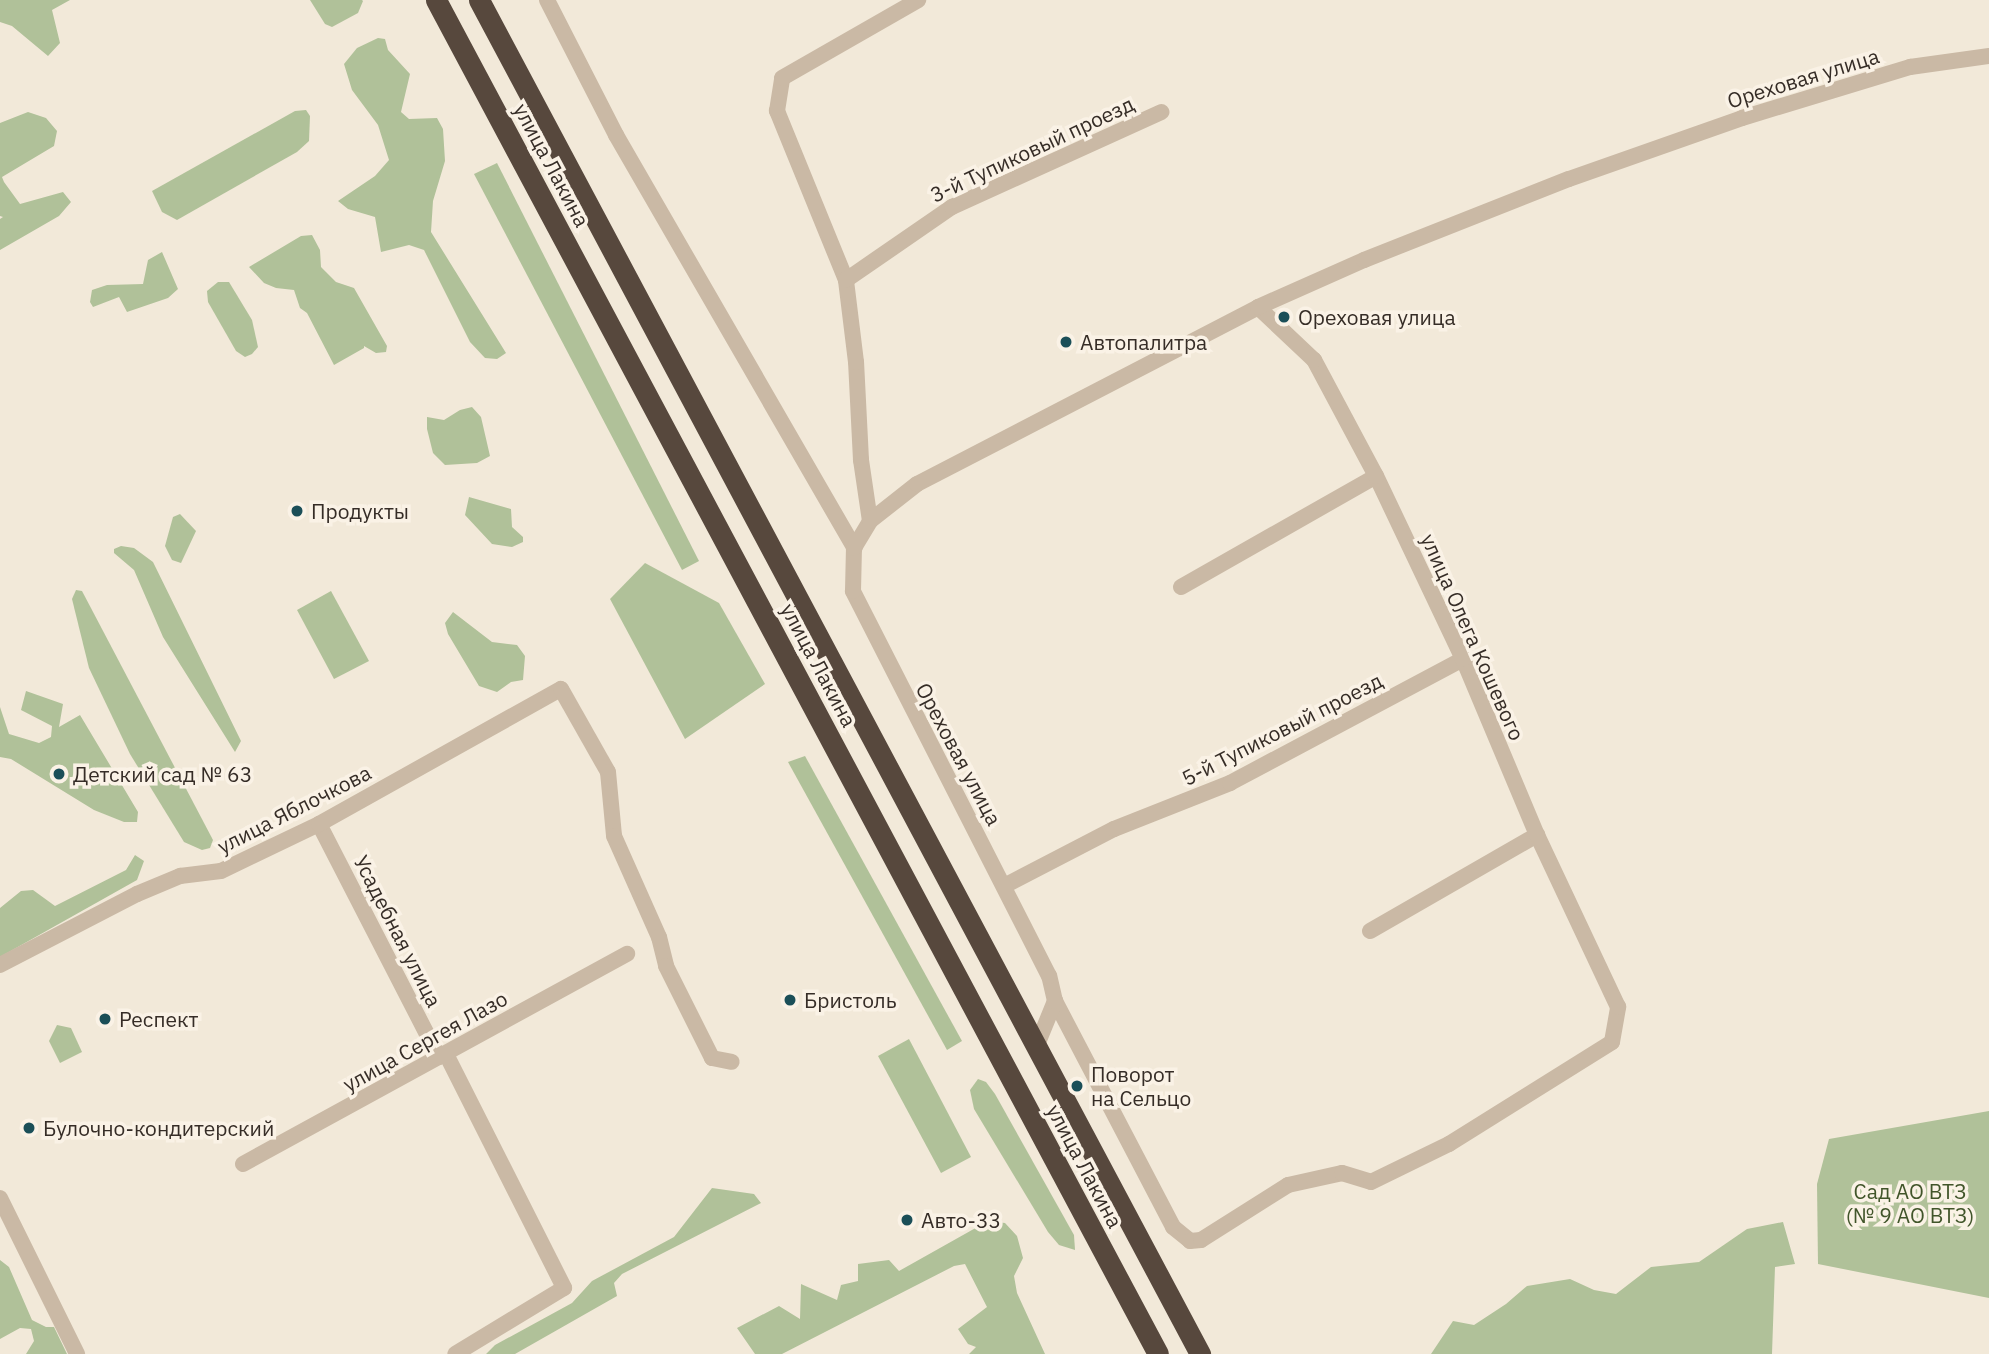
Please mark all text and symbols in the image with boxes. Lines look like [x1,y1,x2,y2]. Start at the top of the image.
street label: Ореховая улица [1724,43,1882,113]
street label: 3-й Тупиковый проезд [926,91,1138,207]
street label: улица Лакина [509,99,595,231]
place label: Ореховая улица [1298,304,1456,330]
marker: Ореховая улица [1276,309,1292,325]
place label: Автопалитра [1080,329,1207,355]
marker: Автопалитра [1058,334,1074,350]
place label: Продукты [311,498,409,524]
marker: Продукты [289,503,305,519]
street label: улица Олега Кошевого [1416,530,1530,744]
street label: улица Лакина [776,599,862,731]
street label: 5-й Тупиковый проезд [1177,667,1387,791]
street label: Ореховая улица [911,678,1007,830]
street label: улица Яблочкова [213,759,375,859]
place label: Детский сад № 63 [73,761,252,787]
marker: Детский сад № 63 [51,766,67,782]
street label: Усадебная улица [349,851,447,1011]
street label: улица Сергея Лазо [338,985,512,1097]
place label: Бристоль [804,987,897,1013]
marker: Бристоль [782,992,798,1008]
place label: Респект [119,1006,198,1032]
marker: Респект [97,1011,113,1027]
place label: Поворот на Сельцо [1091,1061,1191,1111]
marker: Поворот на Сельцо [1069,1078,1085,1094]
street label: улица Лакина [1042,1100,1128,1232]
place label: Булочно-кондитерский [43,1115,274,1141]
marker: Булочно-кондитерский [21,1120,37,1136]
park label: Сад АО ВТЗ (№ 9 АО ВТЗ) [1846,1178,1974,1228]
place label: Авто-33 [921,1207,1001,1233]
marker: Авто-33 [899,1212,915,1228]

